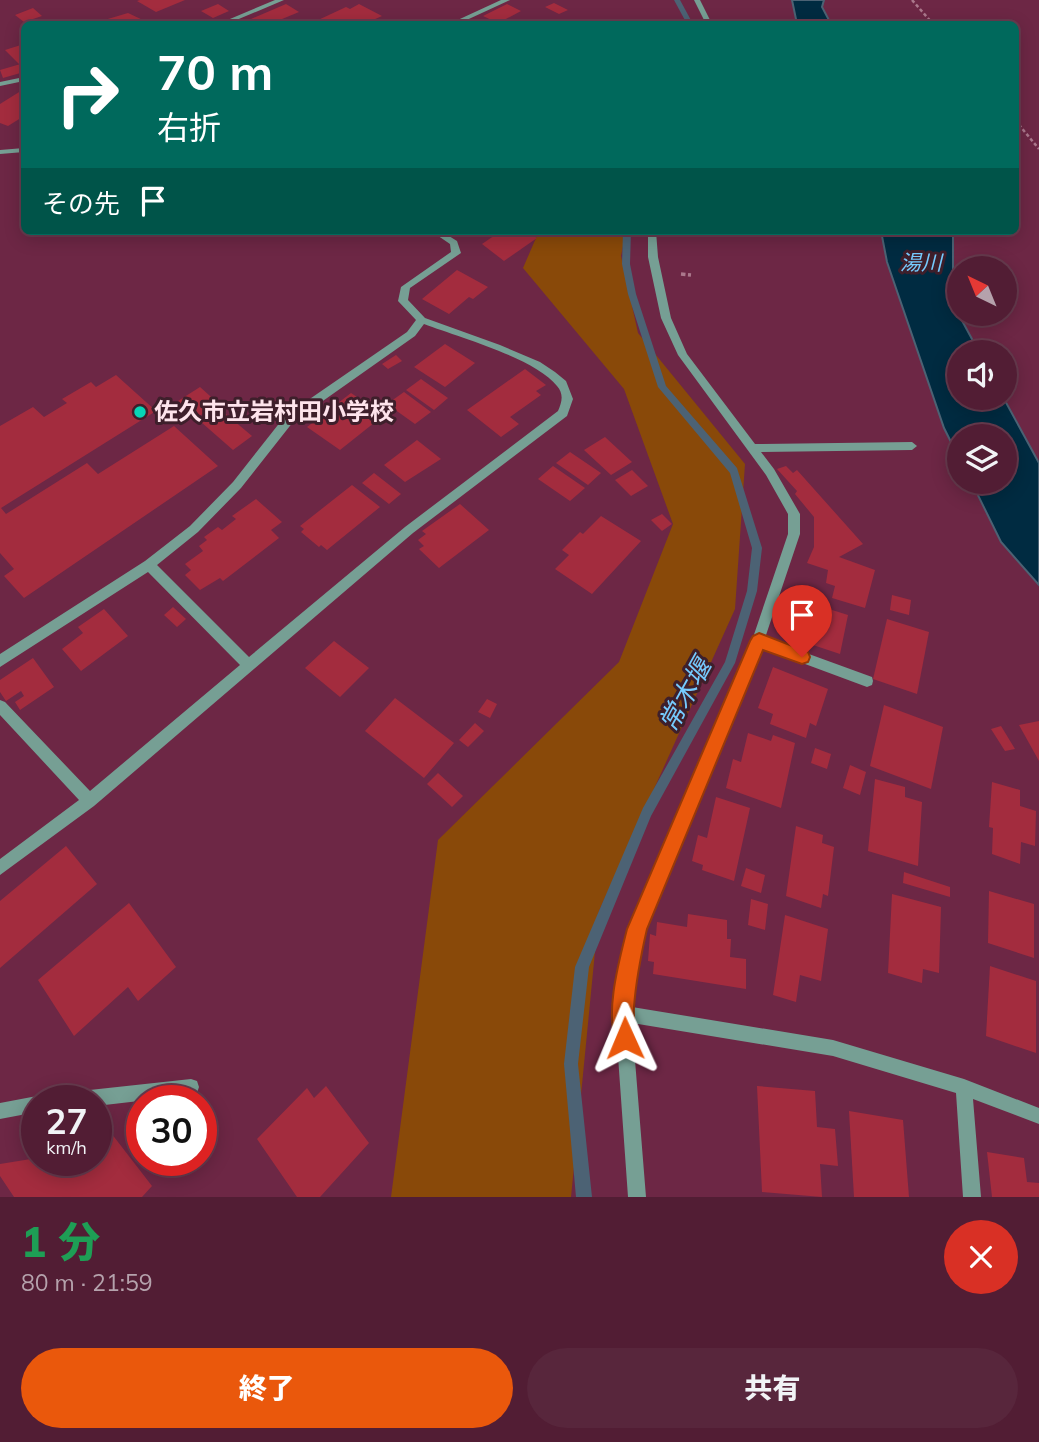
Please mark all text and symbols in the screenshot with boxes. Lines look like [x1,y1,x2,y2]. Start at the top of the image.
text: 70 m [157,41,273,102]
icon: right [42,49,133,140]
text: 右折 [157,107,221,147]
icon: arrive [134,182,172,220]
text: その先 [42,187,120,220]
water label: 湯川 [900,249,944,275]
north arrow [947,256,1017,326]
map controls [947,256,1017,494]
button: sound [947,340,1017,410]
place label: 佐久市立岩村田小学校 [154,396,394,426]
marker: 佐久市立岩村田小学校 [132,404,148,420]
button: layers [947,424,1017,494]
pin [772,585,832,657]
icon: arrive [783,596,821,634]
water label: 常木堰 [651,649,720,737]
position arrow [588,1001,662,1075]
speed limit sign: 30 [126,1085,217,1176]
text: 27 [45,1099,88,1143]
text: km/h [46,1136,87,1159]
text: 1 分 [21,1215,100,1268]
button: close [944,1220,1018,1294]
text: 80 m · 21:59 [21,1268,153,1297]
button: 終了 [21,1348,513,1428]
button: 共有 [527,1348,1018,1428]

